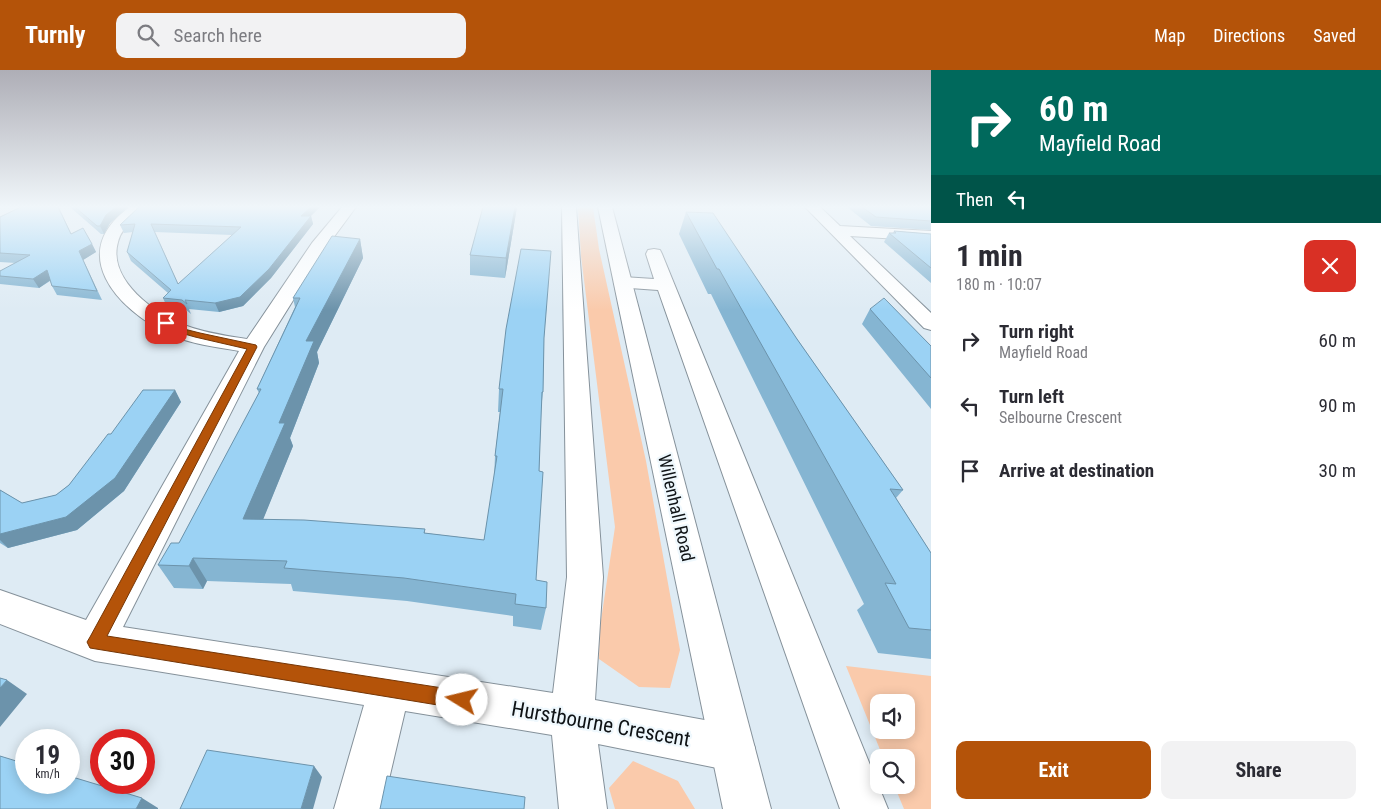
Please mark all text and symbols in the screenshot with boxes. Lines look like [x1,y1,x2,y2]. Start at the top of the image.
search box [116,13,466,58]
text: Turnly [25,21,86,49]
icon: search [134,21,162,49]
text: Search here [174,24,262,47]
text: Map [1154,25,1185,46]
text: Directions [1213,25,1285,46]
text: Saved [1313,25,1356,46]
text: 60 m [1039,89,1108,130]
icon: right [956,90,1021,155]
text: Mayfield Road [1039,131,1161,156]
icon: left [1003,185,1031,213]
text: Then [956,188,993,211]
text: 1 min [956,238,1023,273]
button: close [1304,240,1356,292]
text: 180 m · 10:07 [956,275,1042,294]
pin [145,302,187,344]
icon: arrive [152,309,180,337]
text: Turn right [999,320,1074,343]
icon: right [956,327,984,355]
text: 60 m [1319,329,1356,352]
text: Mayfield Road [999,343,1088,362]
text: Turn left [999,385,1064,408]
icon: left [956,392,984,420]
text: 90 m [1319,394,1356,417]
text: Selbourne Crescent [999,408,1122,427]
street label: Willenhall Road [654,452,699,563]
icon: arrive [956,457,984,485]
text: Arrive at destination [999,459,1154,482]
text: 30 m [1319,459,1356,482]
position arrow [435,673,487,725]
map controls [870,694,915,794]
button: sound [870,694,915,739]
street label: Hurstbourne Crescent [510,696,692,752]
speed limit sign: 30 [90,729,155,794]
text: 19 [35,741,60,770]
button: Exit [956,741,1151,799]
button: Share [1161,741,1356,799]
button: search [870,749,915,794]
text: km/h [35,767,60,781]

